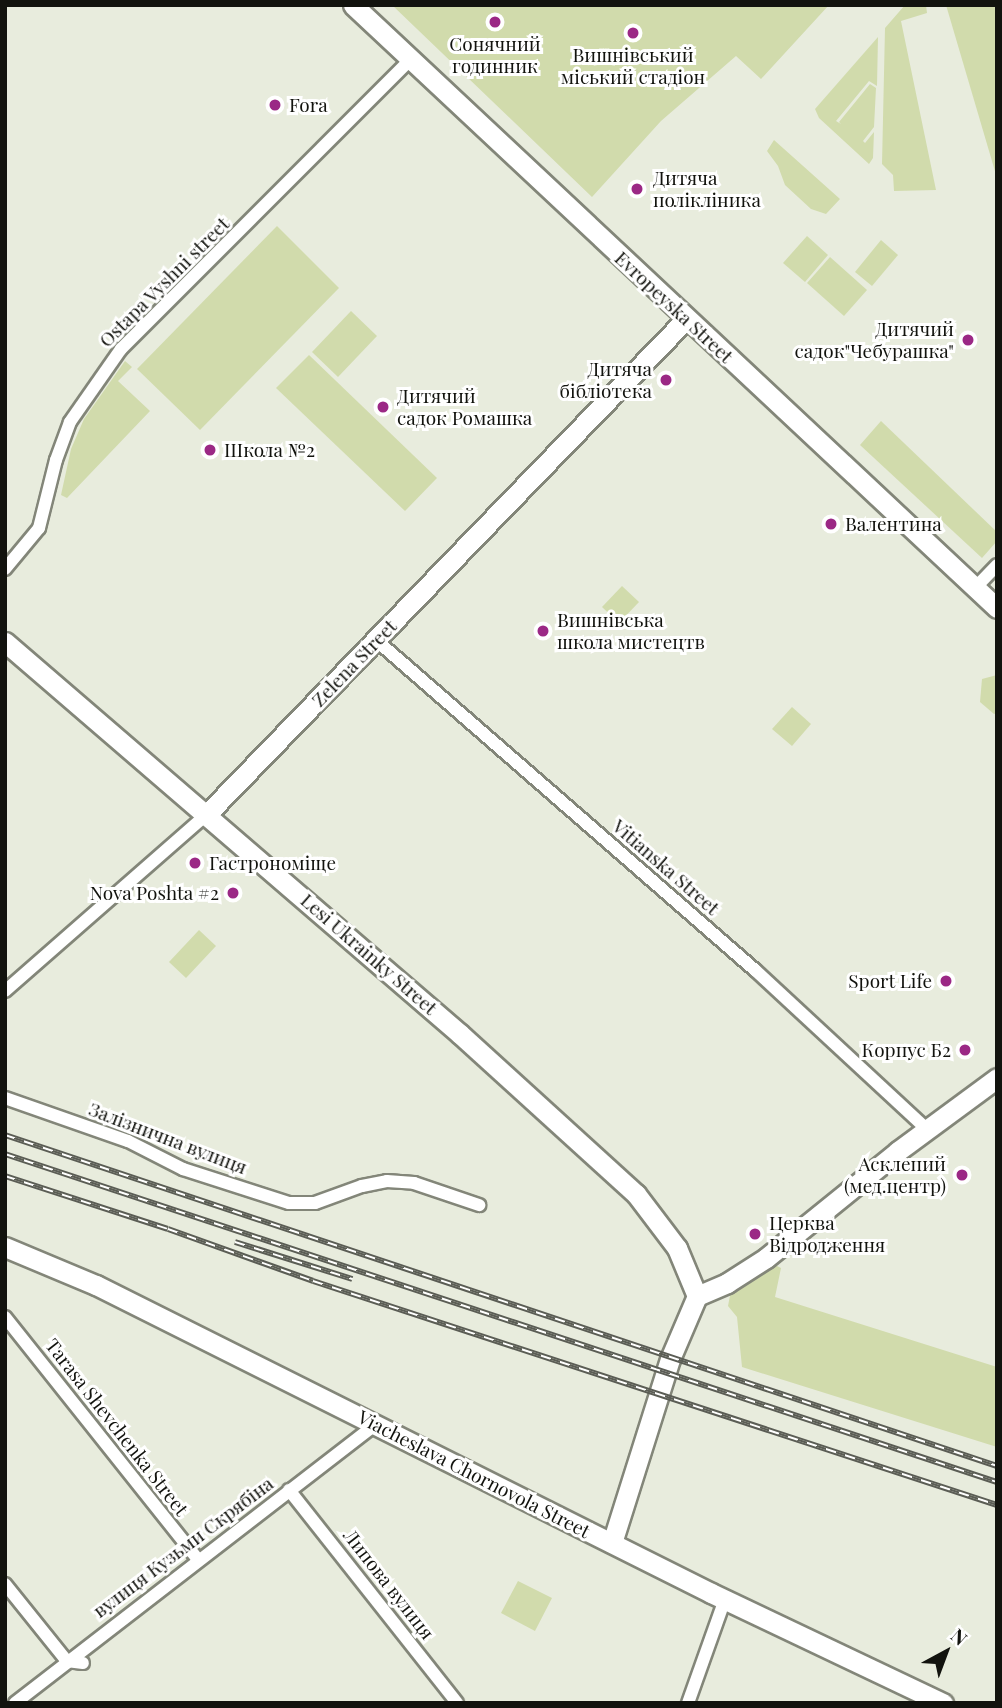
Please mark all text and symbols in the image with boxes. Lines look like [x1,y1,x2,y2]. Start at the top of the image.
marker: Сонячний годинник [487,14,503,30]
marker: Вишнівський міський стадіон [625,25,641,41]
place label: Сонячний годинник [449,33,541,77]
place label: Вишнівський міський стадіон [561,44,705,88]
place label: Fora [289,94,328,116]
marker: Fora [267,97,283,113]
place label: Дитяча полікліника [653,167,761,211]
marker: Дитяча полікліника [627,179,647,199]
street label: Ostapa Vyshni street [94,212,234,352]
street label: Evropeyska Street [610,246,738,368]
place label: Дитячий садок"Чебурашка" [795,318,954,362]
marker: Дитячий садок"Чебурашка" [960,332,976,348]
place label: Дитяча бібліотека [559,358,652,402]
marker: Дитяча бібліотека [658,372,674,388]
place label: Дитячий садок Ромашка [397,385,532,429]
marker: Дитячий садок Ромашка [375,399,391,415]
place label: Школа №2 [224,439,315,461]
marker: Школа №2 [202,442,218,458]
place label: Валентина [845,513,942,535]
marker: Валентина [823,516,839,532]
place label: Вишнівська школа мистецтв [557,609,705,653]
street label: Zelena Street [307,615,401,711]
marker: Вишнівська школа мистецтв [535,623,551,639]
street label: Vitianska Street [608,814,724,920]
place label: Гастрономіще [209,852,336,874]
marker: Гастрономіще [187,855,203,871]
place label: Nova Poshta #2 [89,882,219,904]
marker: Nova Poshta #2 [225,885,241,901]
street label: Lesi Ukrainky Street [296,889,442,1019]
place label: Sport Life [848,970,932,992]
marker: Sport Life [938,973,954,989]
place label: Корпус Б2 [862,1039,951,1061]
marker: Корпус Б2 [957,1042,973,1058]
street label: Залізнична вулиця [86,1097,250,1179]
place label: Асклепий (мед.центр) [844,1153,946,1197]
marker: Асклепий (мед.центр) [952,1165,972,1185]
place label: Церква Відродження [769,1212,885,1256]
marker: Церква Відродження [747,1226,763,1242]
street label: Tarasa Shevchenka Street [41,1334,193,1520]
street label: Viacheslava Chornovola Street [354,1405,594,1543]
street label: вулиця Кузьми Скрябіна [89,1472,277,1622]
street label: Липова вулиця [339,1524,439,1644]
north arrow [911,1617,981,1687]
text: N [946,1622,973,1650]

